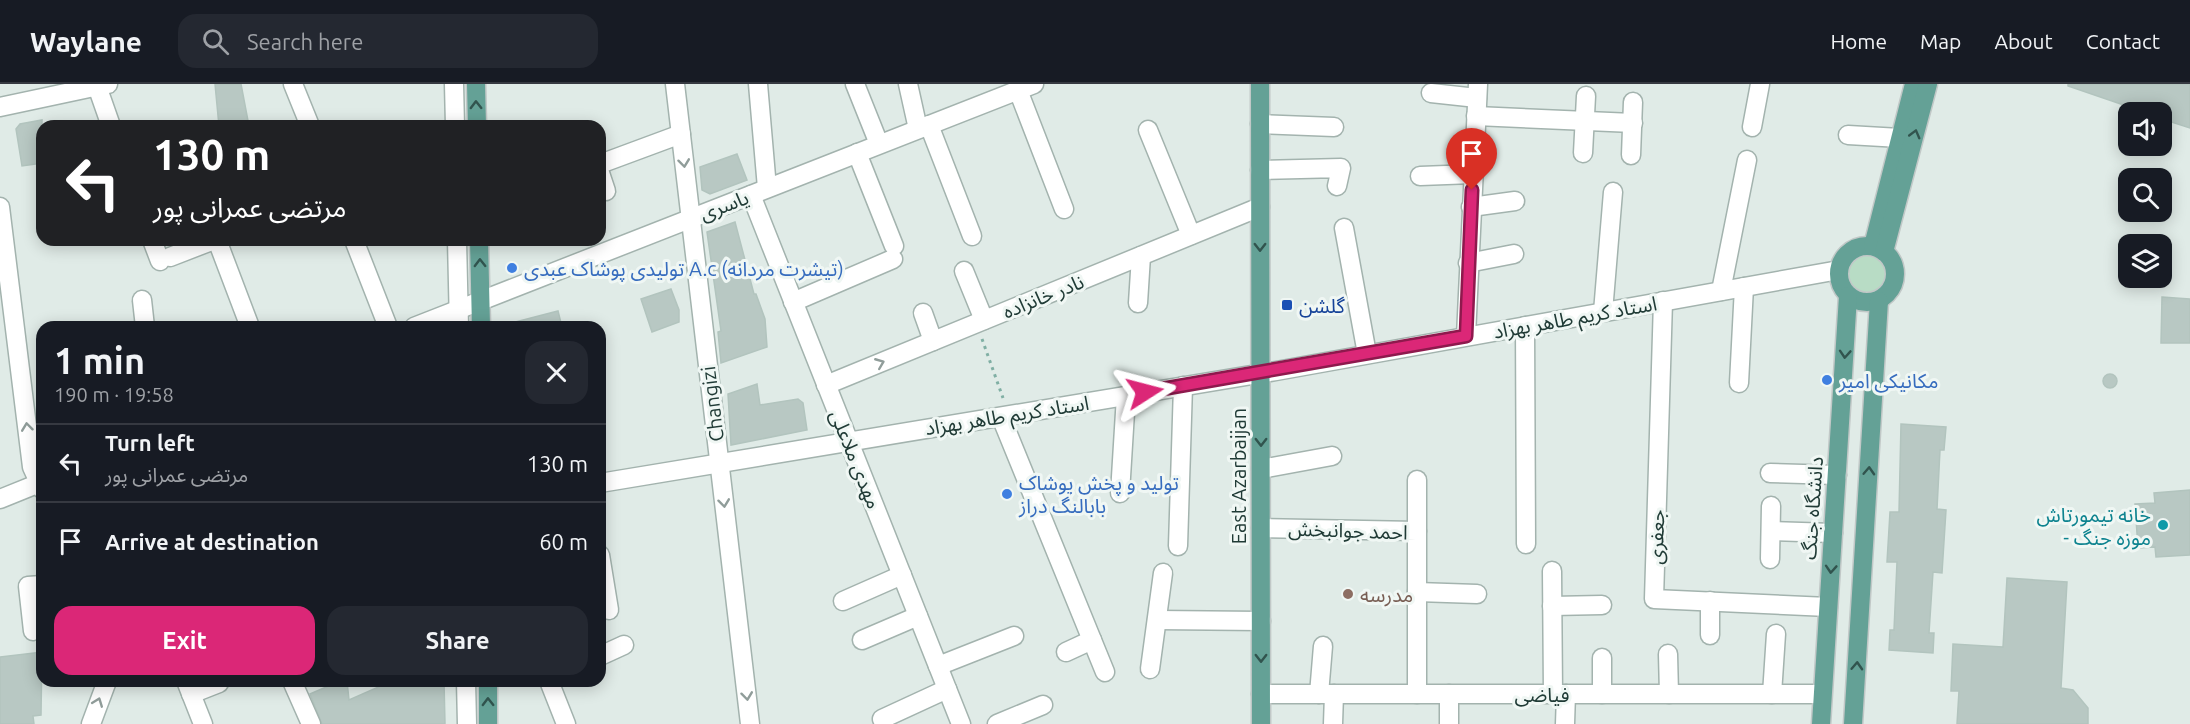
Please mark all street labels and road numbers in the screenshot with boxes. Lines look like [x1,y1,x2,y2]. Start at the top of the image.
street label: یاسری [696,185,752,226]
street label: نادر خانزاده [999,269,1087,324]
street label: استاد کریم طاهر بهزاد [1491,291,1659,347]
street label: Changizi [696,365,728,443]
street label: استاد کریم طاهر بهزاد [923,391,1091,443]
street label: مهدی ملاعلی [825,406,886,512]
street label: East Azarbaijan [1227,408,1250,544]
street label: دانشگاه جنگ [1797,456,1827,560]
street label: جعفری [1644,509,1669,565]
street label: احمد جوانبخش [1288,516,1408,545]
street label: فیاضی [1515,683,1570,707]

